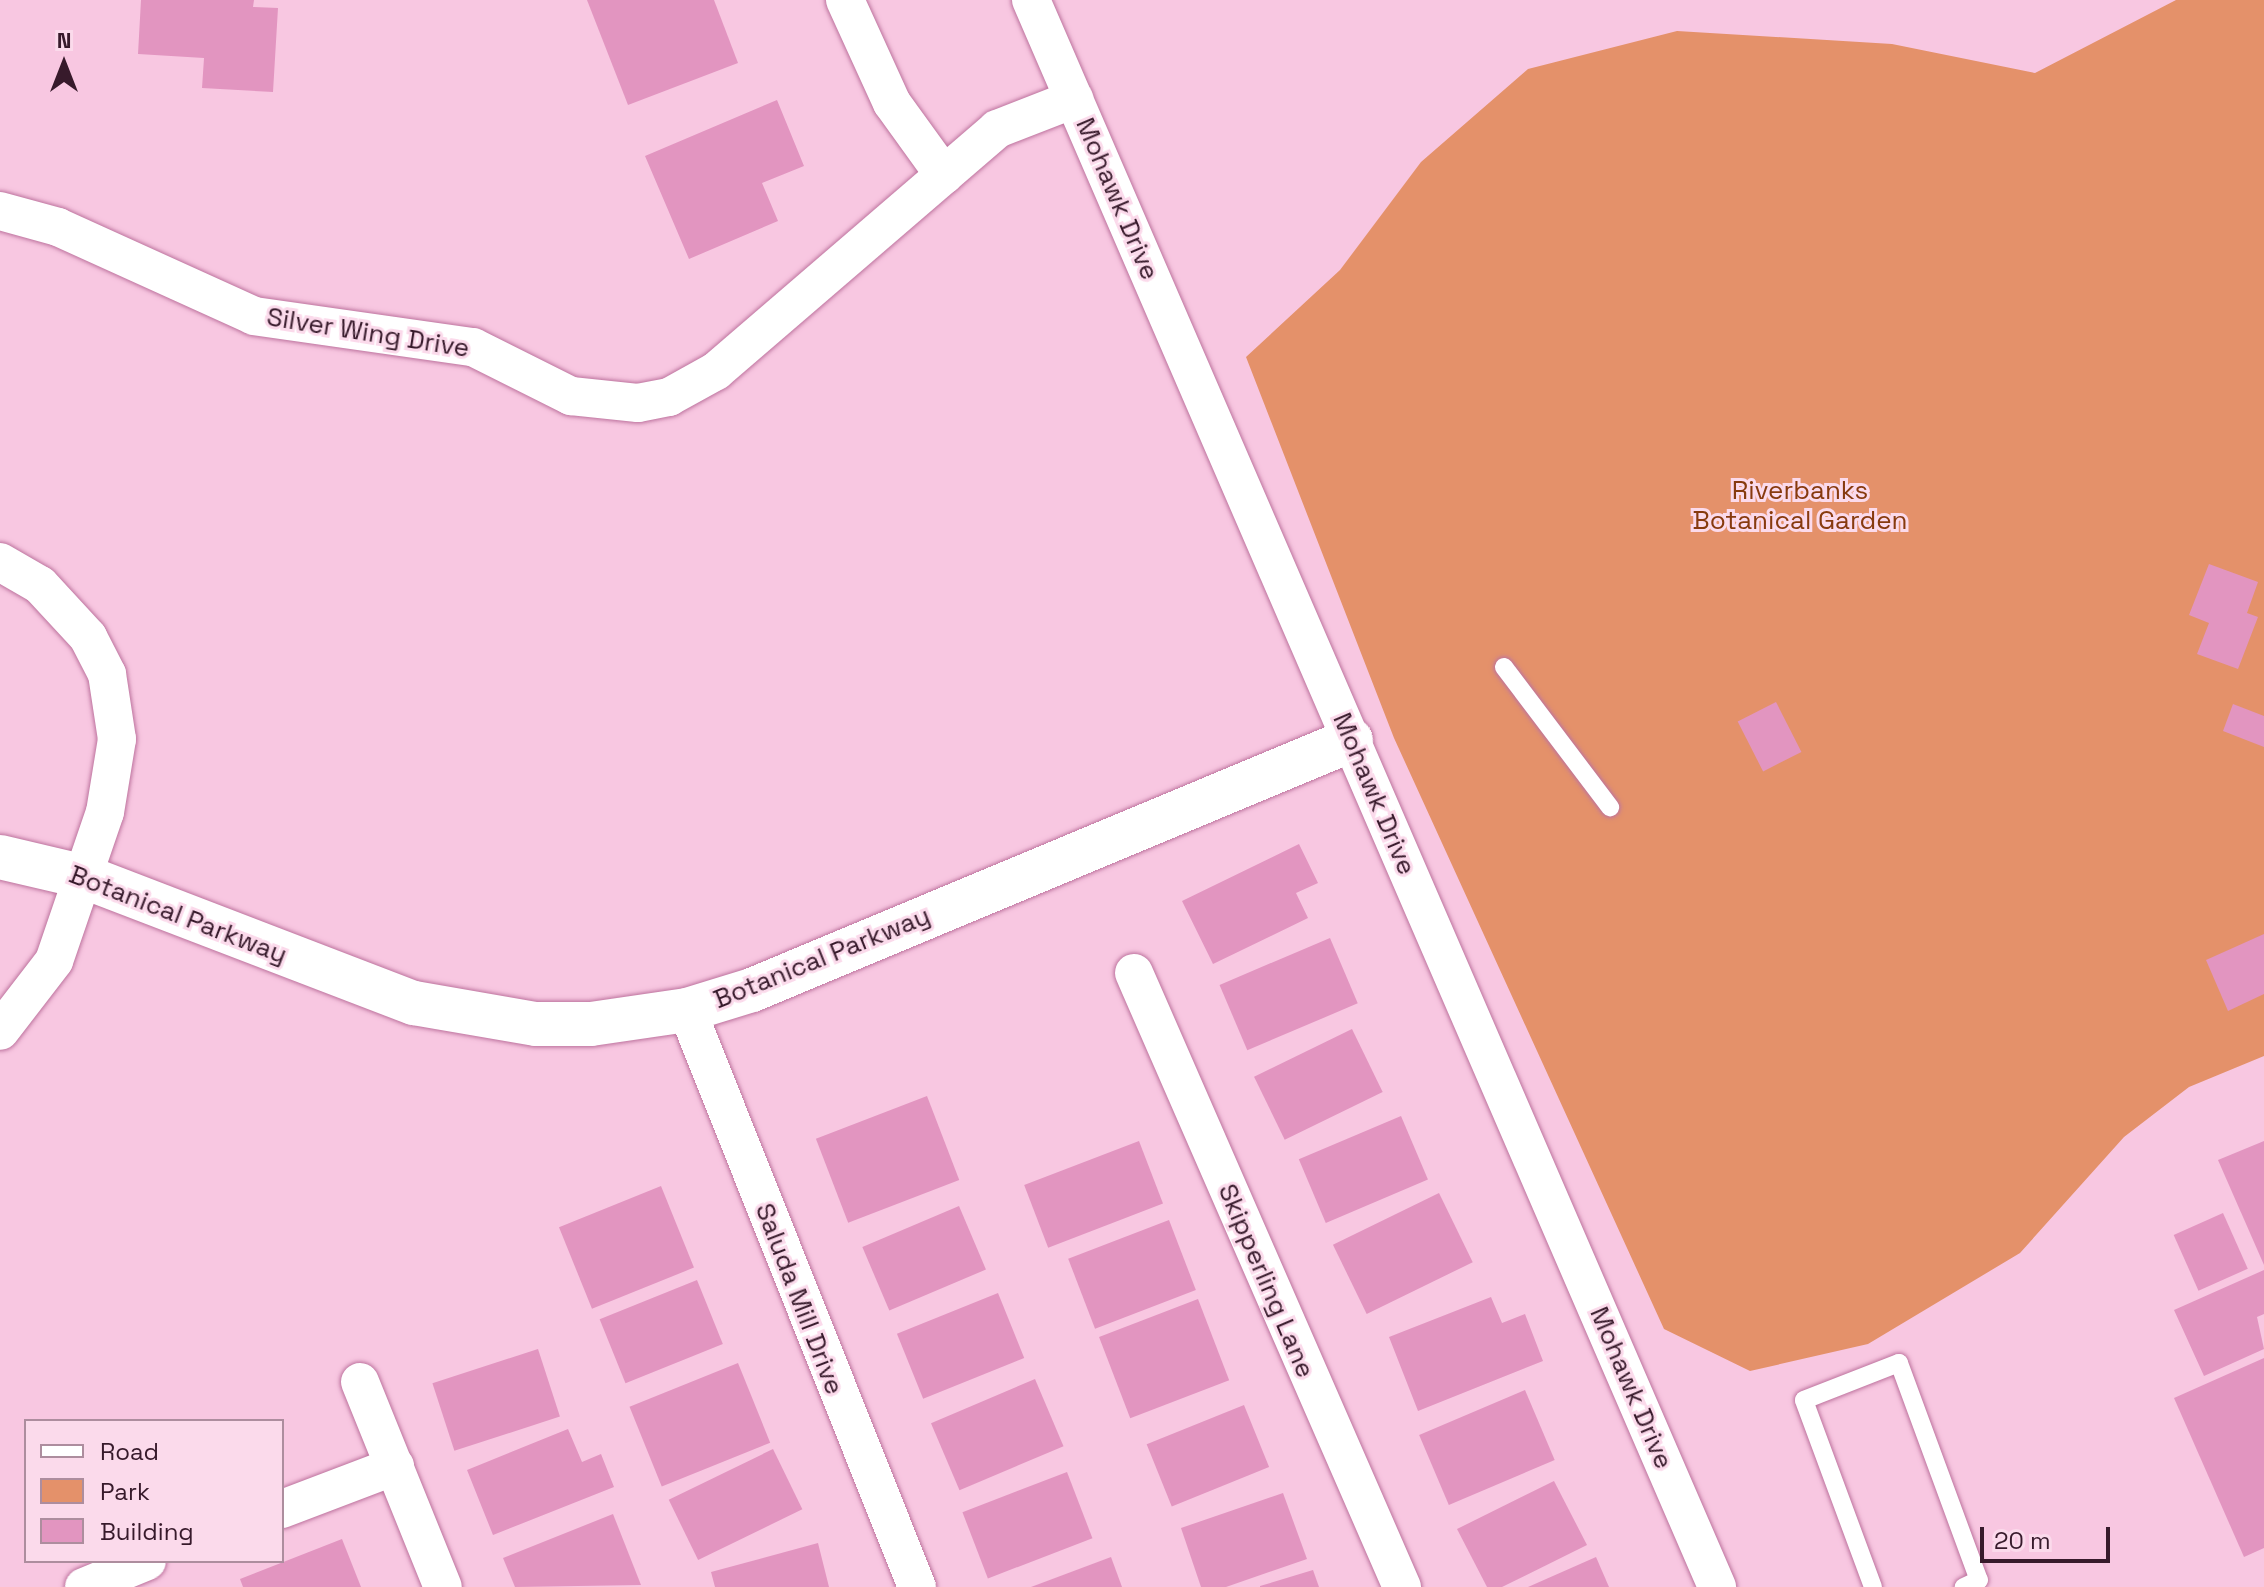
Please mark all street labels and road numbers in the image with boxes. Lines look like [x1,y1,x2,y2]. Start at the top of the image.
street label: Mohawk Drive [1069,113,1165,285]
street label: Silver Wing Drive [264,302,472,364]
street label: Mohawk Drive [1326,708,1422,880]
street label: Botanical Parkway [65,859,291,971]
street label: Botanical Parkway [709,900,935,1016]
street label: Skipperling Lane [1211,1179,1321,1383]
street label: Saluda Mill Drive [748,1199,850,1399]
street label: Mohawk Drive [1583,1302,1679,1474]

